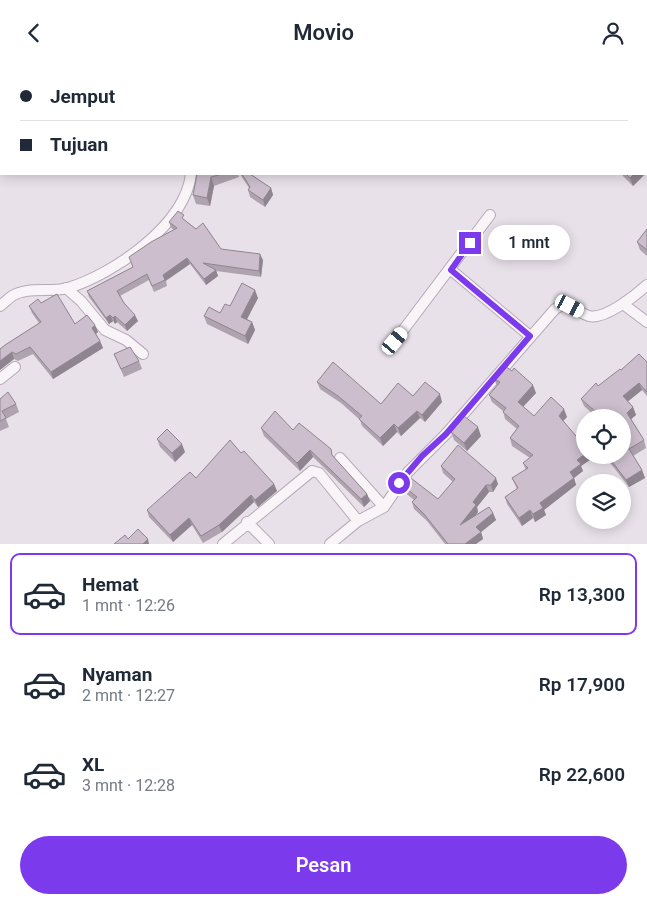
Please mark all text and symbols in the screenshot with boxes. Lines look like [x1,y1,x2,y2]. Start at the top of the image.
icon: back [20,19,48,47]
icon: person [599,19,627,47]
text: Movio [293,20,354,45]
text: Jemput [50,85,115,108]
text: Tujuan [50,133,108,156]
callout: 1 mnt [488,225,570,261]
route end [459,232,481,254]
text: 1 mnt [508,233,550,252]
car [553,293,586,319]
car [379,325,410,357]
map controls [576,409,631,529]
button: locate [576,409,631,464]
route start [388,472,410,494]
button: layers [576,474,631,529]
icon: car [22,572,67,617]
text: Hemat [82,573,139,596]
text: Rp 13,300 [539,583,625,606]
text: 1 mnt · 12:26 [82,596,175,615]
icon: car [22,662,67,707]
text: Nyaman [82,663,152,686]
text: Rp 17,900 [539,673,625,696]
text: 2 mnt · 12:27 [82,686,175,705]
icon: car [22,752,67,797]
text: XL [82,753,104,776]
text: Rp 22,600 [539,763,625,786]
text: 3 mnt · 12:28 [82,776,175,795]
button: Pesan [20,836,627,894]

